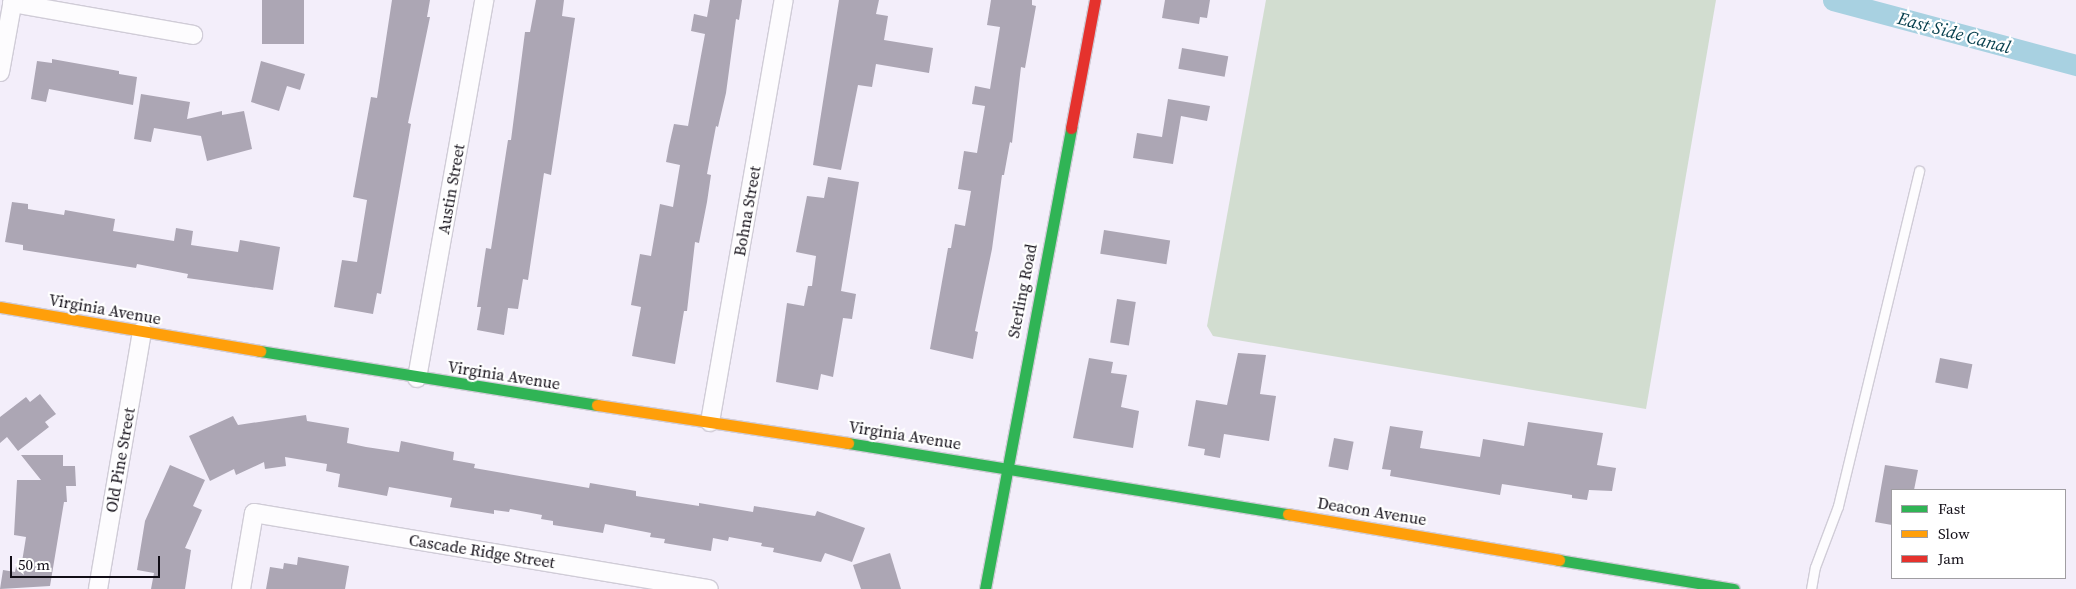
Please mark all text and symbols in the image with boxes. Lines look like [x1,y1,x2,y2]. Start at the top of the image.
water label: East Side Canal [1895,8,2013,58]
street label: Austin Street [434,142,468,236]
street label: Bohna Street [730,164,764,258]
street label: Sterling Road [1003,242,1041,340]
street label: Virginia Avenue [47,290,163,328]
street label: Virginia Avenue [446,357,562,393]
street label: Old Pine Street [101,406,139,514]
street label: Virginia Avenue [847,417,963,453]
legend [1891,489,2066,579]
street label: Deacon Avenue [1316,493,1428,529]
text: Fast [1938,498,1965,519]
text: Slow [1938,523,1970,544]
street label: Cascade Ridge Street [408,530,556,572]
scale bar [12,546,162,578]
text: Jam [1938,548,1964,569]
text: 50 m [18,554,50,575]

